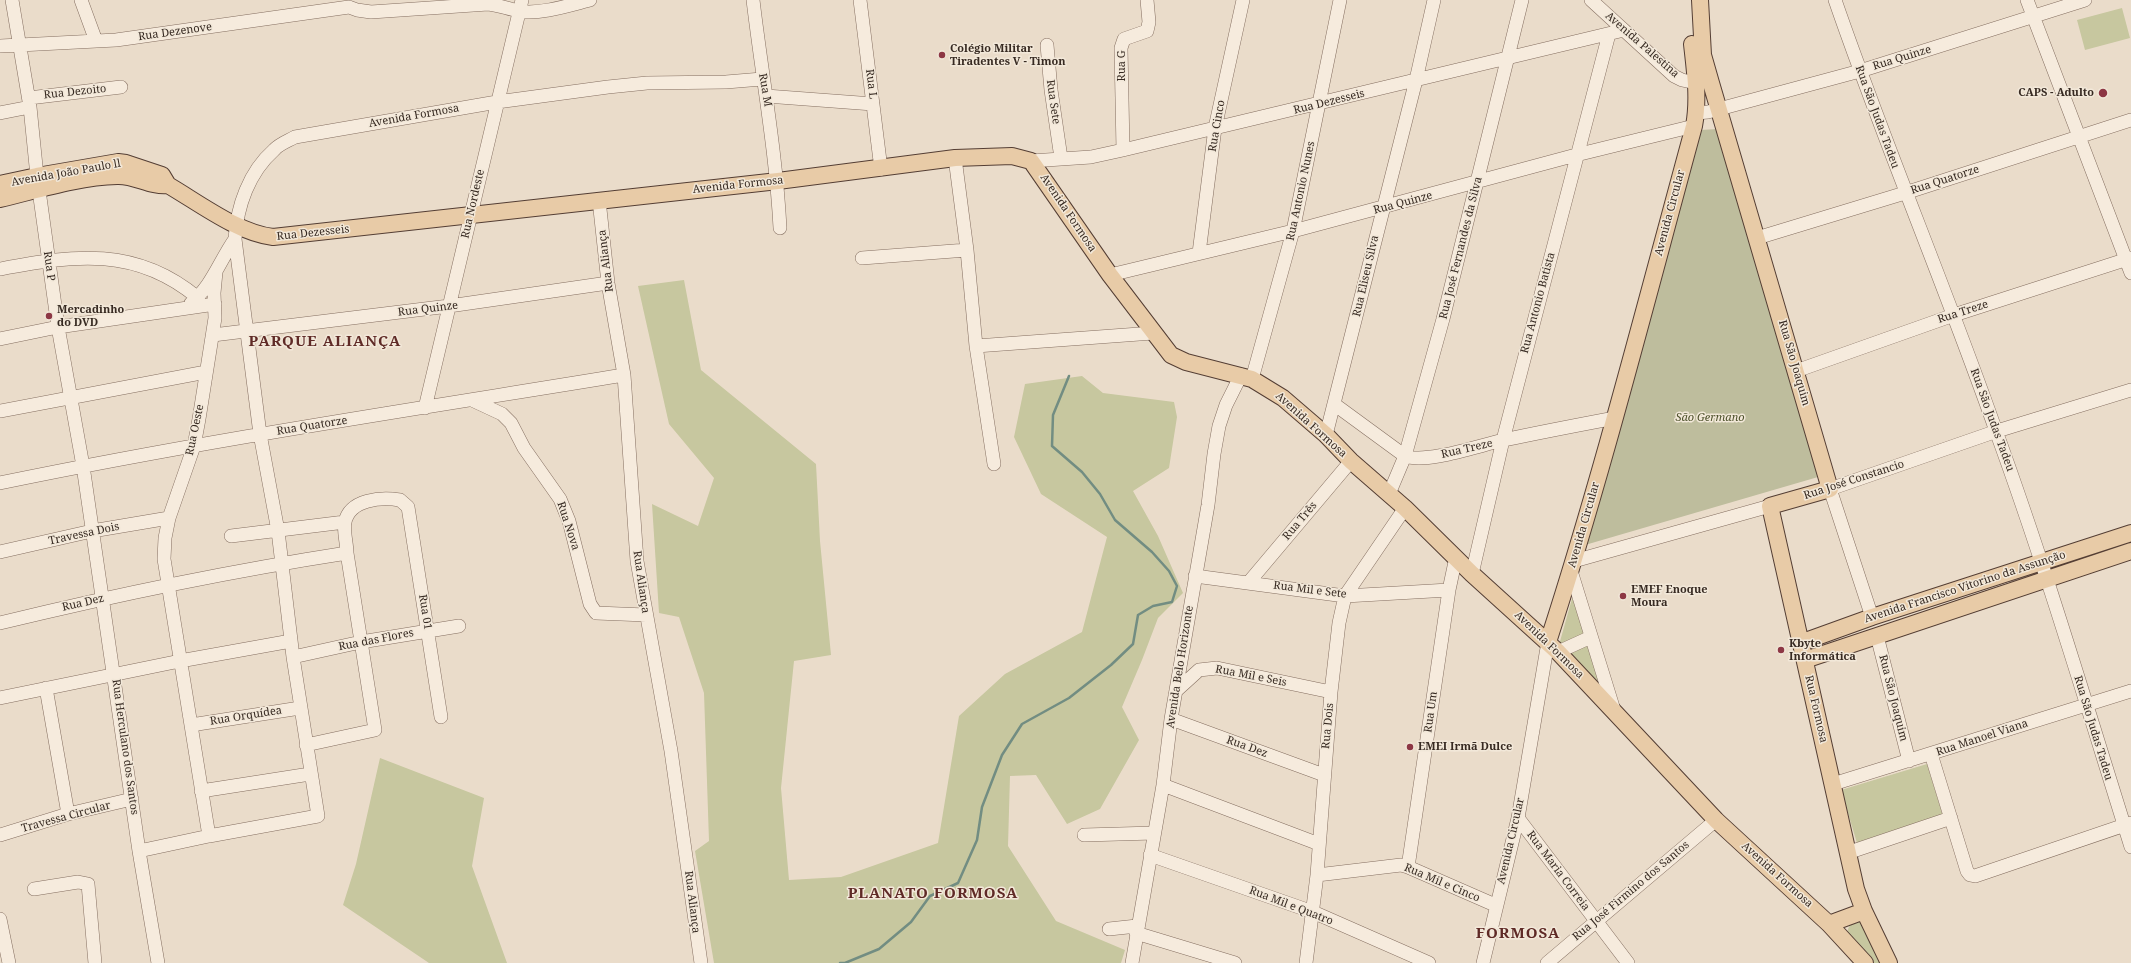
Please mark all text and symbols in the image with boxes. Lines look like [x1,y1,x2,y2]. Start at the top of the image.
street label: Avenida Palestina [1602,9,1682,81]
street label: Rua Dezenove [137,20,213,44]
place label: Colégio Militar Tiradentes V - Timon [950,42,1066,68]
street label: Rua Quinze [1871,43,1933,73]
marker: Colégio Militar Tiradentes V - Timon [937,50,947,60]
street label: Rua G [1115,50,1129,82]
street label: Rua São Judas Tadeu [1852,64,1902,170]
street label: Rua L [863,68,879,100]
street label: Rua M [756,72,774,108]
street label: Rua Sete [1043,79,1063,125]
street label: Rua Dezoito [43,82,107,102]
place label: CAPS - Adulto [2018,86,2094,100]
street label: Rua Dezesseis [1292,87,1366,117]
marker: CAPS - Adulto [2097,87,2109,99]
street label: Rua Cinco [1206,99,1228,153]
street label: Avenida Formosa [368,102,460,130]
street label: Rua Antonio Nunes [1284,140,1318,242]
street label: Avenida João Paulo ll [10,157,122,189]
street label: Rua Quatorze [1909,163,1981,197]
street label: Rua Nordeste [459,168,487,240]
street label: Avenida Circular [1652,169,1688,257]
street label: Avenida Formosa [1037,171,1099,255]
street label: Avenida Formosa [692,174,784,196]
street label: Rua José Fernandes da Silva [1437,175,1485,321]
street label: Rua Quinze [1372,189,1434,217]
street label: Rua Dezesseis [276,223,350,243]
street label: Rua Aliança [596,229,616,293]
street label: Rua Eliseu Silva [1350,234,1382,318]
street label: Rua P [40,250,58,282]
street label: Rua Antonio Batista [1518,251,1558,355]
street label: Rua Treze [1936,298,1990,326]
street label: Rua Quinze [397,299,459,319]
place label: Mercadinho do DVD [57,303,124,329]
marker: Mercadinho do DVD [44,311,54,321]
street label: Rua São Joaquim [1775,319,1813,407]
district label: PARQUE ALIANÇA [249,333,401,351]
street label: Rua São Judas Tadeu [1967,367,2017,473]
street label: Avenida Formosa [1273,390,1349,460]
street label: Rua Oeste [183,403,207,457]
park label: São Germano [1675,411,1745,425]
street label: Rua Quatorze [276,414,348,438]
street label: Rua Treze [1440,437,1494,461]
street label: Rua José Constancio [1802,458,1906,502]
street label: Avenida Circular [1565,481,1603,569]
street label: Rua Três [1280,499,1320,543]
street label: Rua Nova [554,500,582,552]
street label: Travessa Dois [47,520,121,548]
street label: Avenida Francisco Vitorino da Assunção [1863,548,2067,626]
street label: Rua Aliança [630,550,652,614]
street label: Rua Mil e Sete [1273,579,1347,601]
place label: EMEF Enoque Moura [1631,583,1708,609]
marker: EMEF Enoque Moura [1618,591,1628,601]
street label: Rua Dez [61,592,105,614]
street label: Rua 01 [416,593,434,631]
street label: Avenida Belo Horizonte [1164,605,1196,729]
street label: Avenida Formosa [1512,609,1586,681]
street label: Rua das Flores [337,626,415,654]
place label: Kbyte Informática [1789,637,1856,663]
marker: Kbyte Informática [1776,645,1786,655]
street label: Rua São Joaquim [1876,653,1910,743]
street label: Rua Mil e Seis [1214,663,1288,689]
street label: Rua Formosa [1802,674,1830,744]
street label: Rua São Judas Tadeu [2071,674,2115,782]
street label: Rua Herculano dos Santos [109,678,141,816]
street label: Rua Um [1422,691,1440,733]
street label: Rua Dois [1319,702,1337,750]
street label: Rua Orquídea [209,704,283,728]
street label: Rua Manoel Viana [1934,717,2030,759]
street label: Rua Dez [1225,733,1269,761]
place label: EMEI Irmã Dulce [1418,740,1512,754]
marker: EMEI Irmã Dulce [1405,742,1415,752]
street label: Avenida Circular [1495,796,1527,886]
street label: Travessa Circular [20,799,112,835]
street label: Rua Maria Correia [1524,828,1592,914]
street label: Rua José Firmino dos Santos [1570,838,1692,944]
street label: Avenida Formosa [1739,840,1815,910]
street label: Rua Mil e Cinco [1402,861,1482,905]
street label: Rua Aliança [682,870,702,934]
street label: Rua Mil e Quatro [1247,884,1335,928]
district label: PLANATO FORMOSA [848,885,1018,903]
district label: FORMOSA [1476,925,1560,943]

